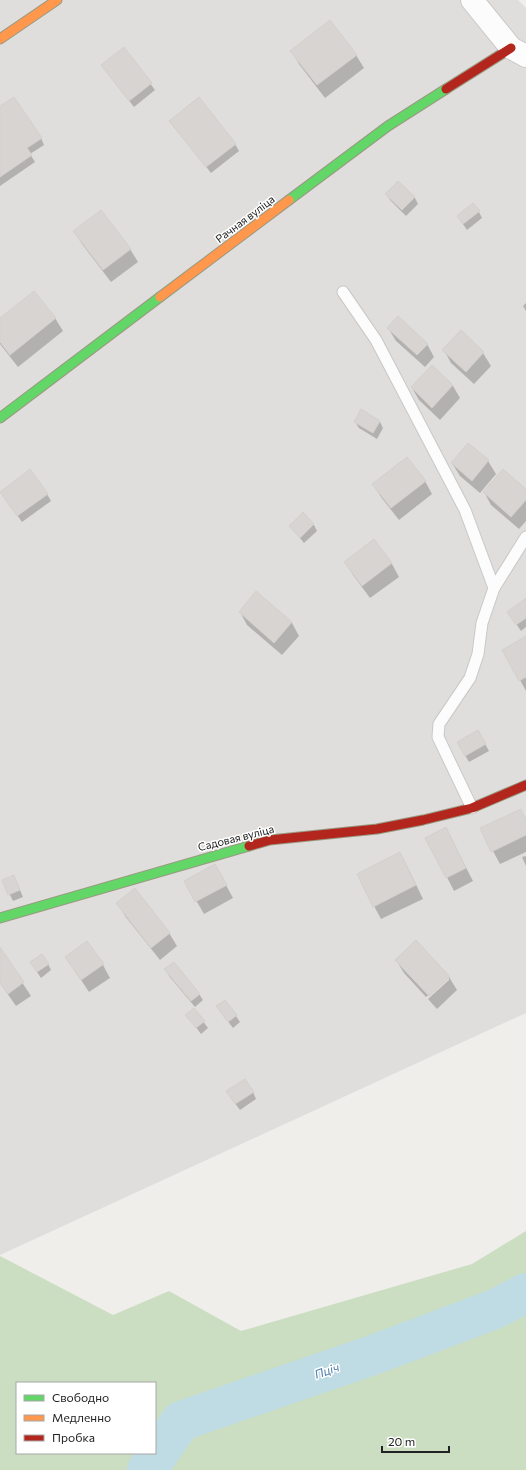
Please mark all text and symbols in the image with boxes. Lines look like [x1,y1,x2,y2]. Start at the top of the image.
street label: Рачная вуліца [213,192,277,245]
street label: Садовая вуліца [196,822,275,853]
water label: Пціч [312,1359,342,1381]
legend [16,1382,156,1454]
text: Свободно [52,1390,109,1404]
text: Медленно [52,1410,111,1424]
scale bar [382,1428,449,1454]
text: Пробка [52,1430,95,1444]
text: 20 m [388,1434,415,1448]

